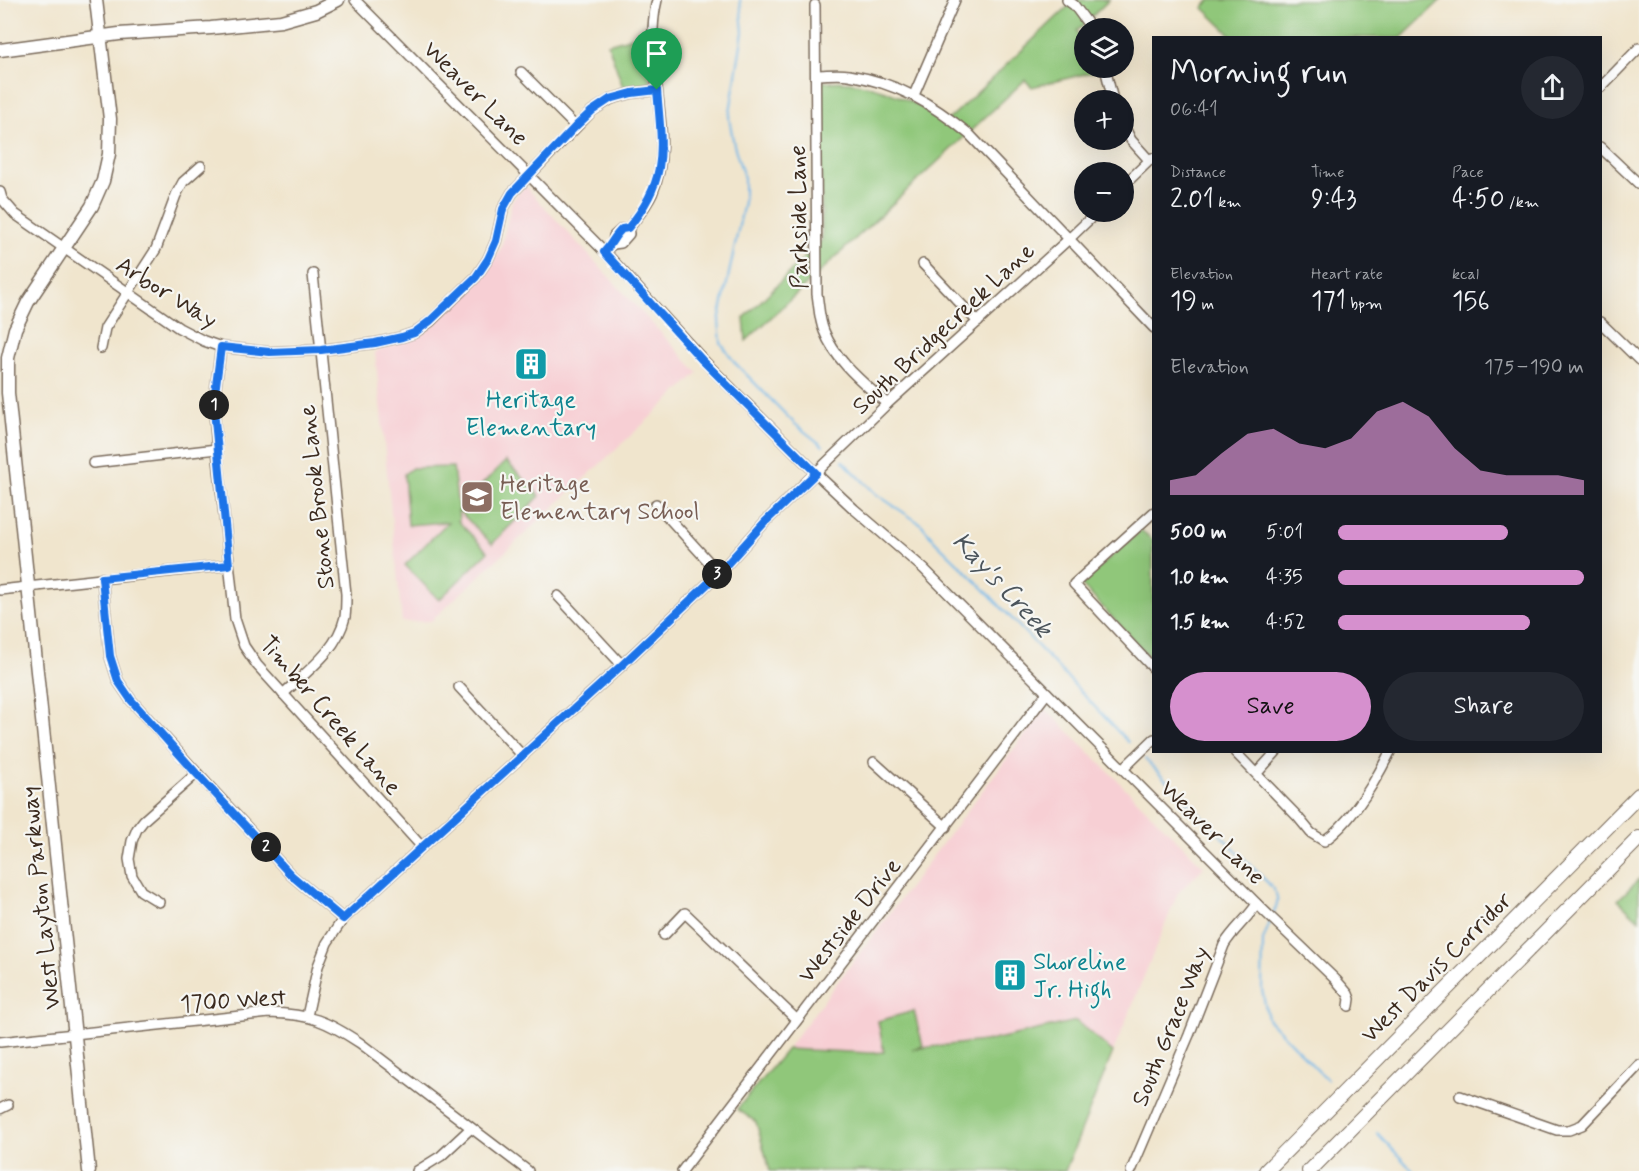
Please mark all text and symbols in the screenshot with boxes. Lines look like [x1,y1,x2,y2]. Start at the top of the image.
map controls [1074,18,1134,222]
button: layers [1074,18,1134,78]
pin [631,28,682,90]
street label: Weaver Lane [416,35,534,153]
icon: arrive [640,37,673,70]
text: Morning run [1170,51,1348,95]
button: share [1521,56,1584,119]
button: + [1074,90,1134,150]
text: 06:41 [1170,96,1218,123]
street label: Parkside Lane [783,145,816,289]
button: − [1074,162,1134,222]
text: Distance [1170,162,1226,183]
text: Time [1311,162,1345,183]
text: Pace [1452,162,1484,183]
text: 2.01 [1170,183,1214,217]
text: 9:43 [1311,183,1357,217]
text: 4:50 [1452,183,1505,217]
text: km [1214,192,1242,213]
text: /km [1505,192,1539,213]
street label: South Bridgecreek Lane [846,236,1042,422]
street label: Arbor Way [110,250,223,337]
text: Elevation [1170,264,1233,285]
text: Heart rate [1311,264,1383,285]
text: kcal [1452,264,1479,285]
text: 19 [1170,285,1197,319]
text: 171 [1311,285,1346,319]
text: 156 [1452,285,1490,319]
text: m [1197,294,1214,315]
text: bpm [1346,294,1382,315]
building icon: Heritage Elementary [513,346,549,382]
text: Elevation [1170,354,1249,381]
text: 175–190 m [1484,354,1584,381]
place label: Heritage Elementary [466,385,596,444]
pin: 1 [199,390,229,420]
text: 1 [210,394,218,415]
street label: Stone Brook Lane [292,403,343,591]
place label: Heritage Elementary School [500,469,699,528]
school or university icon: Heritage Elementary School [459,479,495,515]
text: 500 m [1170,519,1227,546]
text: 5:01 [1266,519,1303,546]
water label: Kay's Creek [944,525,1060,647]
pin: 3 [702,559,732,589]
text: 3 [713,563,721,584]
text: 1.0 km [1170,564,1229,591]
text: 4:35 [1266,564,1303,591]
text: 1.5 km [1170,609,1230,636]
text: 4:52 [1266,609,1306,636]
street label: Timber Creek Lane [252,630,408,802]
button: Save [1170,672,1371,741]
button: Share [1383,672,1584,741]
street label: Weaver Lane [1153,774,1271,892]
street label: West Layton Parkway [14,785,69,1011]
pin: 2 [251,832,281,862]
text: 2 [262,836,270,857]
street label: Westside Drive [792,852,909,990]
street label: West Davis Corridor [1355,886,1519,1050]
street label: South Grace Way [1125,942,1218,1111]
place label: Shoreline Jr. High [1033,947,1127,1009]
building icon: Shoreline Jr. High [992,957,1028,993]
street label: 1700 West [179,982,288,1021]

